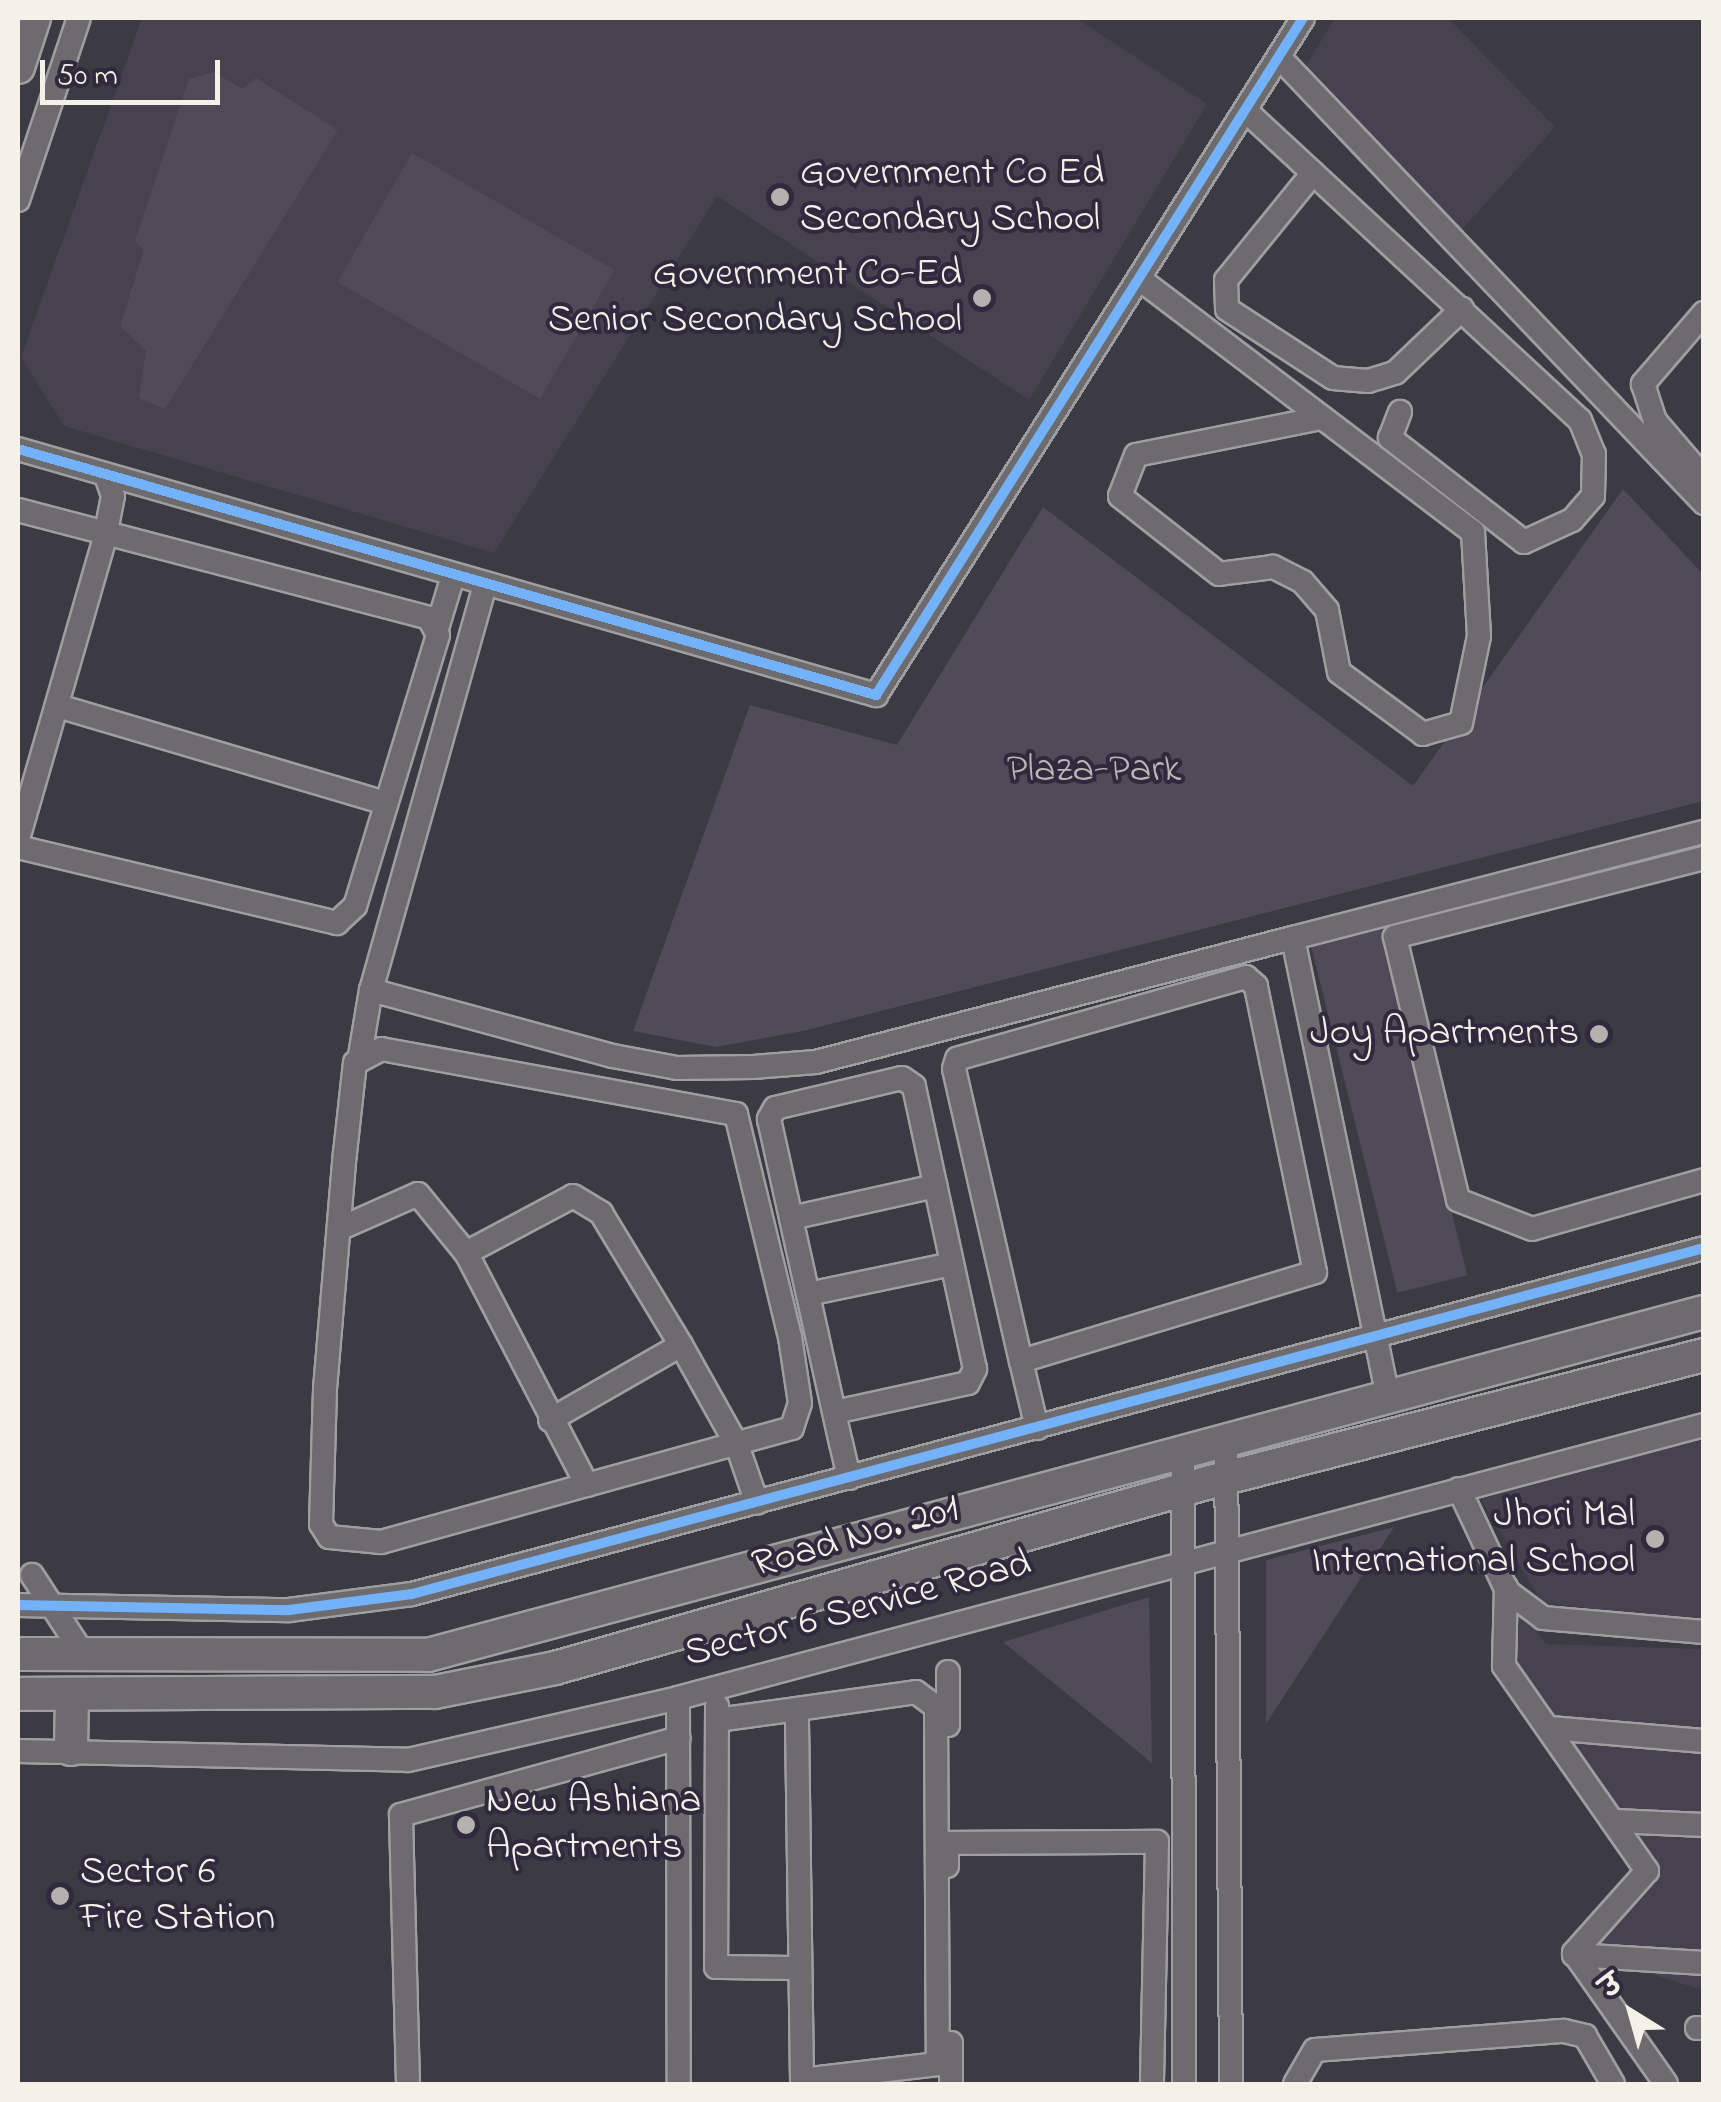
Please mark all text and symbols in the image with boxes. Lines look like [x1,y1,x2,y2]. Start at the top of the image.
scale bar [45,40,225,102]
text: 50 m [57,55,118,99]
place label: Government Co Ed Secondary School [800,150,1104,244]
marker: Government Co Ed Secondary School [769,186,791,208]
place label: Government Co-Ed Senior Secondary School [548,251,962,345]
marker: Government Co-Ed Senior Secondary School [971,287,993,309]
park label: Plaza-Park [1007,747,1181,795]
place label: Joy Apartments [1310,1010,1579,1058]
marker: Joy Apartments [1588,1023,1610,1045]
street label: Road No. 201 [747,1486,965,1590]
place label: Jhori Mal International School [1312,1492,1635,1586]
marker: Jhori Mal International School [1644,1528,1666,1550]
street label: Sector 6 Service Road [679,1541,1037,1679]
place label: New Ashiana Apartments [486,1778,701,1872]
marker: New Ashiana Apartments [455,1814,477,1836]
place label: Sector 6 Fire Station [80,1849,275,1943]
marker: Sector 6 Fire Station [49,1885,71,1907]
north arrow [1581,1962,1681,2062]
text: उ [1593,1966,1632,2010]

